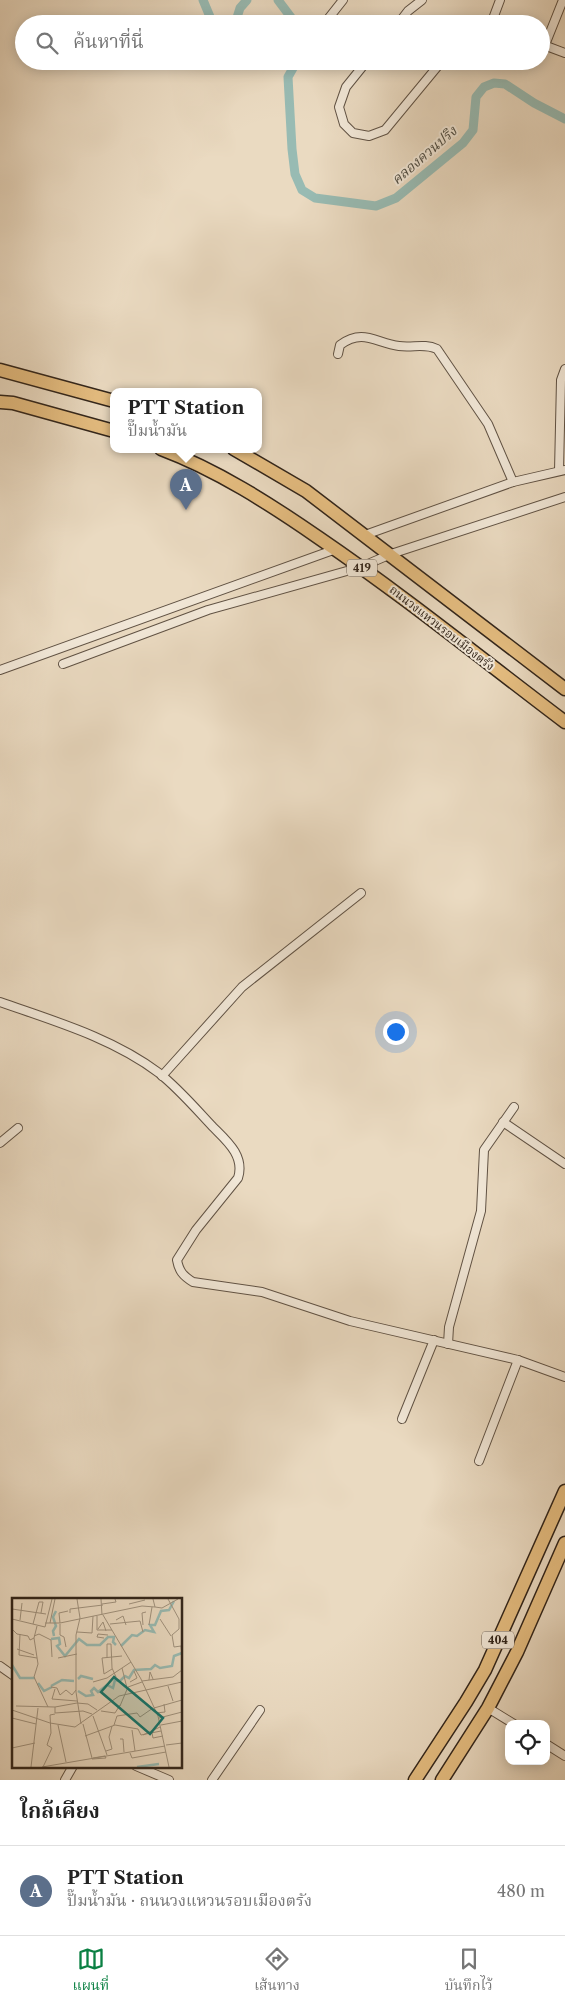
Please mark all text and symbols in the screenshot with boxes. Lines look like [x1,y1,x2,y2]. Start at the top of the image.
search box [15,15,550,70]
icon: search [33,29,61,57]
text: ค้นหาที่นี่ [73,30,144,53]
water label: คลองควนปริง [388,121,461,188]
popup [110,388,262,453]
text: PTT Station [128,396,244,419]
text: ปั๊มน้ำมัน [128,420,187,440]
pin: A [170,469,202,510]
road number: 419 [347,560,377,576]
street label: ถนนวงแหวนรอบเมืองตรัง [387,582,498,673]
your location [383,1019,409,1045]
inset map [12,1598,182,1768]
road number: 404 [482,1632,514,1648]
map controls [505,1720,550,1765]
button: locate [505,1720,550,1765]
text: ใกล้เคียง [20,1798,100,1823]
text: PTT Station [67,1866,184,1889]
text: A [30,1881,42,1901]
text: 480 m [497,1881,545,1901]
text: ปั๊มน้ำมัน · ถนนวงแหวนรอบเมืองตรัง [67,1890,312,1910]
tab: แผนที่ [73,1945,109,1997]
tab: เส้นทาง [254,1945,300,1997]
tab: บันทึกไว้ [445,1945,493,1997]

